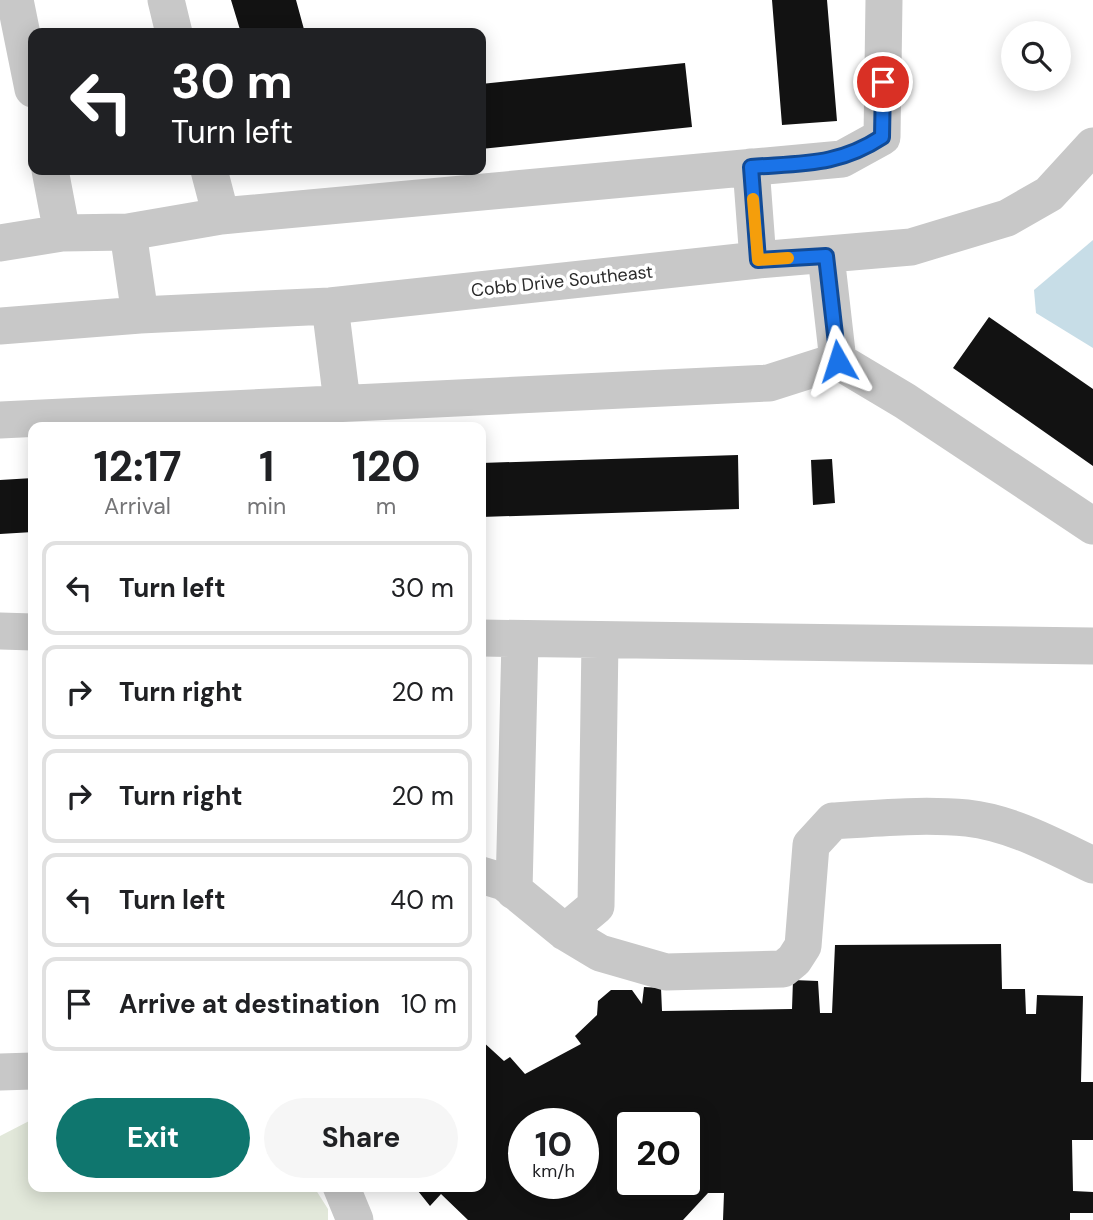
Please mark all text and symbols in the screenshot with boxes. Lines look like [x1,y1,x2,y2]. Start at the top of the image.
map controls [1001,21,1071,91]
button: search [1001,21,1071,91]
text: 30 m [171,49,293,113]
pin [853,52,913,112]
icon: left [56,56,147,147]
icon: arrive [864,63,902,101]
text: Turn left [171,111,293,153]
street label: Cobb Drive Southeast [470,260,654,302]
position arrow [801,324,875,398]
text: 12:17 [93,439,182,494]
text: 1 [259,439,274,494]
text: 120 [352,439,421,494]
text: Arrival [104,491,171,521]
text: min [247,491,286,521]
text: m [376,491,396,521]
icon: left [60,569,98,607]
text: Turn left [119,571,226,605]
text: 30 m [391,571,454,605]
icon: right [60,673,98,711]
text: Turn right [119,675,243,709]
text: 20 m [391,675,454,709]
icon: right [60,777,98,815]
text: Turn right [119,779,243,813]
text: 20 m [391,779,454,813]
icon: left [60,881,98,919]
text: Turn left [119,883,226,917]
text: 40 m [390,883,454,917]
icon: arrive [60,985,98,1023]
text: Arrive at destination [119,987,380,1021]
text: 10 m [401,987,457,1021]
button: Exit [56,1098,250,1178]
button: Share [264,1098,458,1178]
speed limit sign: 20 [613,1108,704,1199]
text: 10 [535,1121,572,1167]
text: km/h [532,1159,575,1183]

